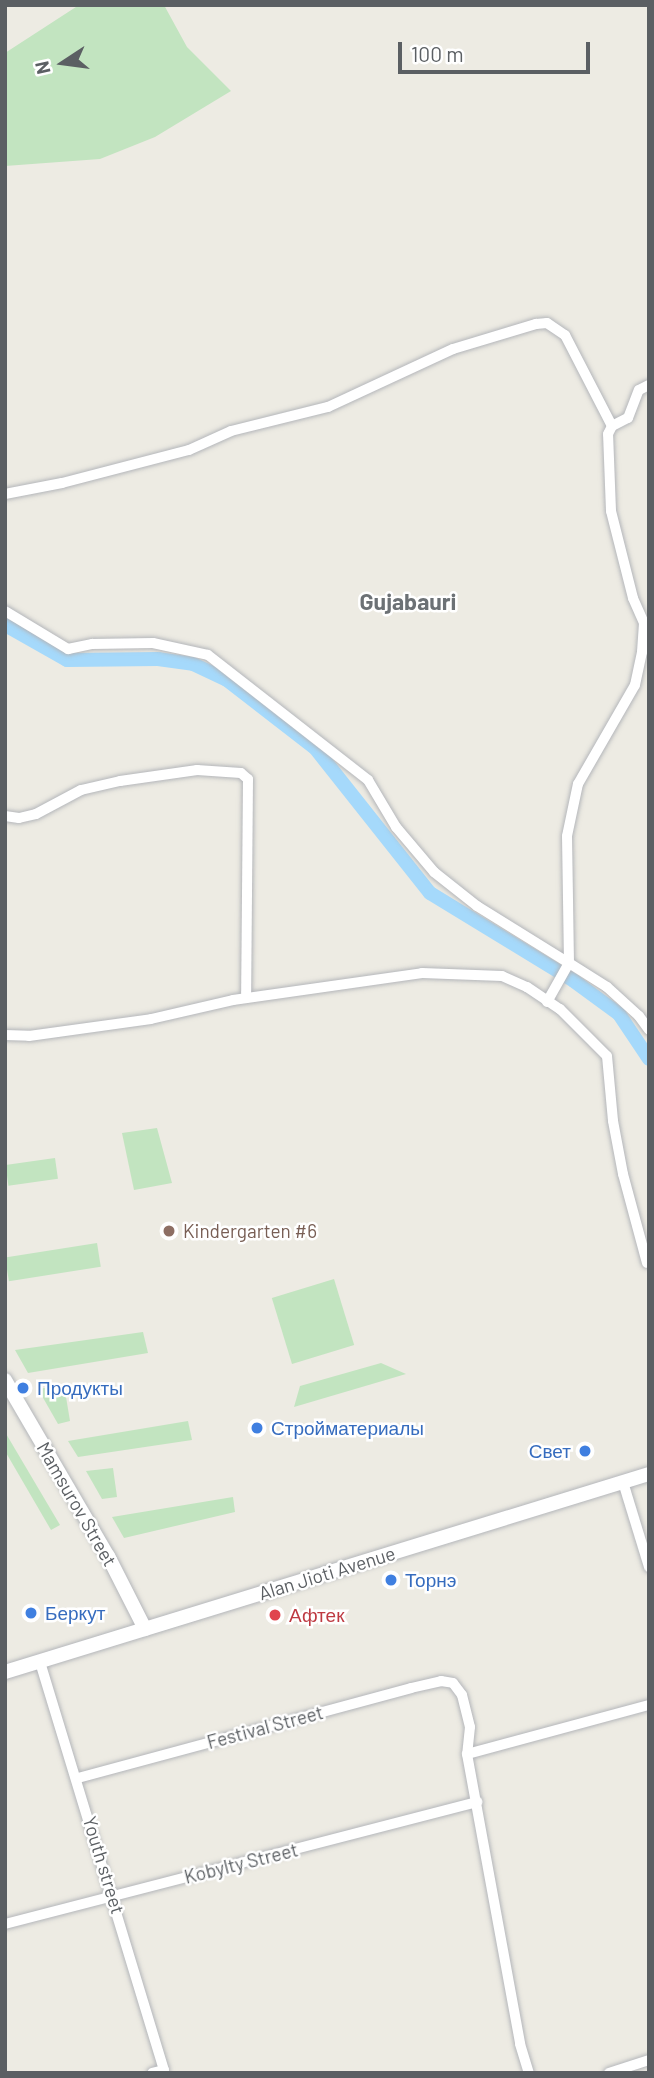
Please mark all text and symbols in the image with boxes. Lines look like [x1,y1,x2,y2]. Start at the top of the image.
north arrow [28,28,98,98]
scale bar [402,28,594,72]
text: 100 m [411,41,464,66]
text: N [29,59,55,77]
district label: Gujabauri [360,587,456,615]
place label: Kindergarten #6 [183,1220,317,1242]
marker: Kindergarten #6 [161,1223,177,1239]
place label: Продукты [37,1377,123,1399]
marker: Продукты [15,1380,31,1396]
place label: Стройматериалы [271,1417,424,1439]
marker: Стройматериалы [249,1420,265,1436]
street label: Mamsurov Street [32,1438,122,1570]
place label: Свет [529,1440,571,1462]
marker: Свет [577,1443,593,1459]
street label: Alan Jioti Avenue [256,1541,398,1605]
place label: Торнэ [405,1569,456,1591]
marker: Торнэ [383,1572,399,1588]
place label: Беркут [45,1602,105,1624]
place label: Афтек [289,1604,344,1626]
marker: Беркут [23,1605,39,1621]
marker: Афтек [267,1607,283,1623]
street label: Festival Street [204,1701,326,1753]
street label: Youth street [78,1813,130,1917]
street label: Kobylty Street [182,1838,300,1888]

